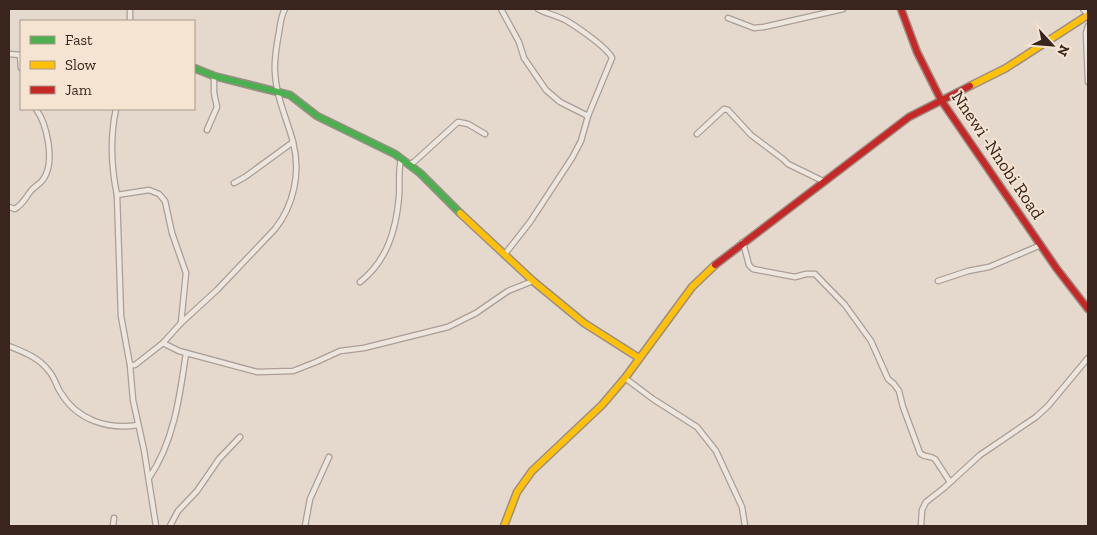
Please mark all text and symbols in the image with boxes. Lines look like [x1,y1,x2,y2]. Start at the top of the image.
legend [20,20,195,110]
north arrow [1027,20,1077,70]
text: Fast [65,31,93,49]
text: N [1053,42,1073,59]
text: Slow [65,56,97,74]
text: Jam [65,81,92,99]
street label: Nnewi -Nnobi Road [947,87,1049,223]

